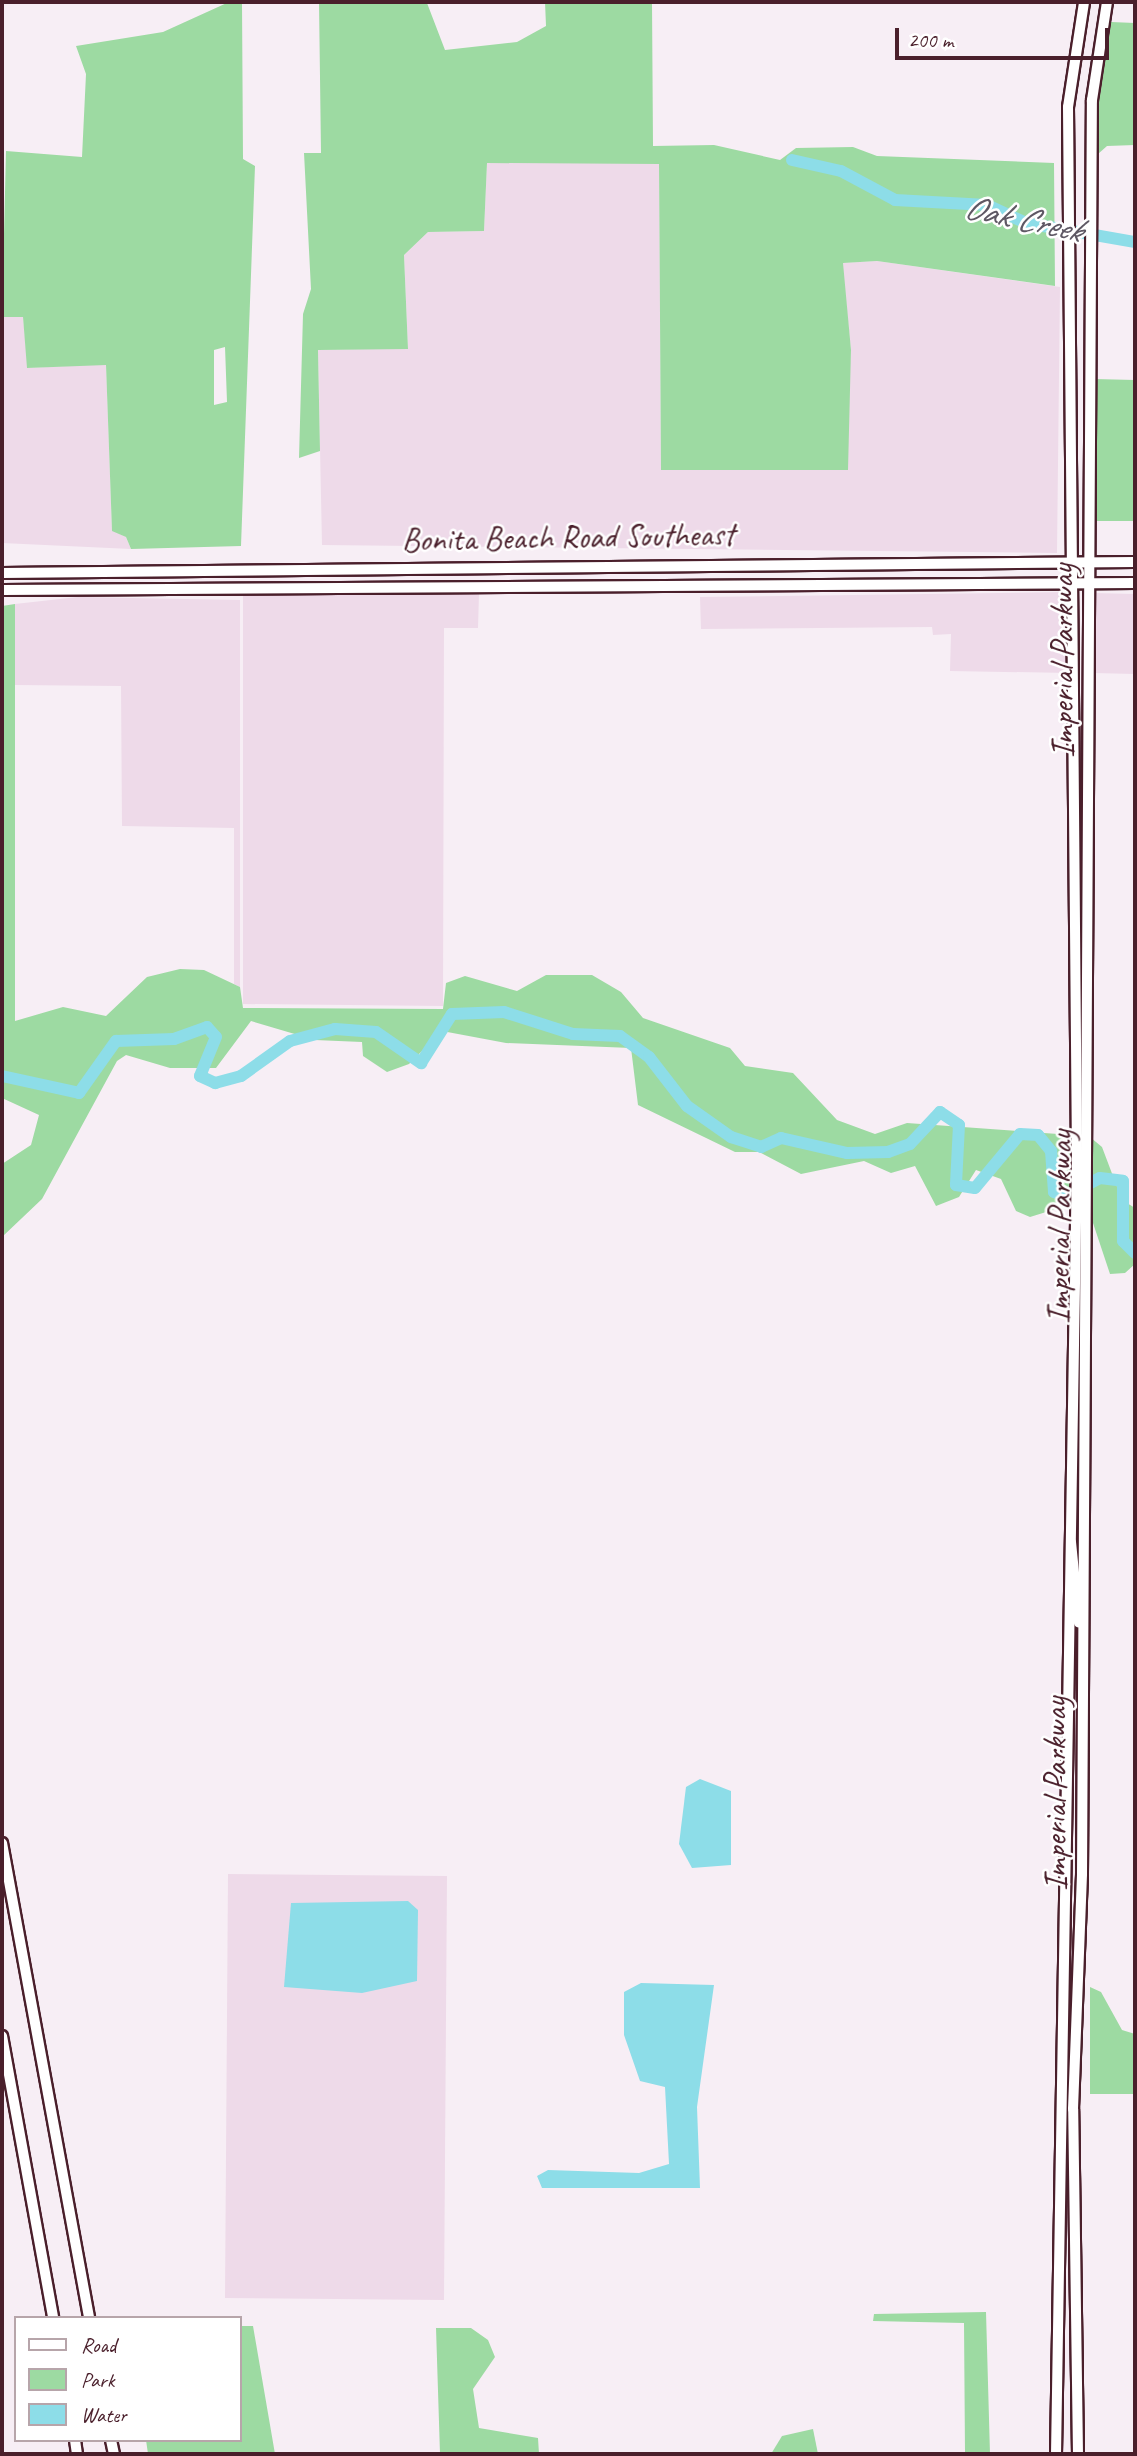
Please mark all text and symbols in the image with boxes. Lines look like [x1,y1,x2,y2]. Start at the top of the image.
scale bar [899,14,1112,58]
text: 200 m [908,27,953,53]
water label: Oak Creek [961,186,1085,252]
street label: Bonita Beach Road Southeast [401,515,735,561]
street label: Imperial Parkway [1043,564,1083,758]
street label: Imperial Parkway [1039,1130,1081,1324]
street label: Imperial Parkway [1036,1697,1076,1891]
legend [14,2316,242,2442]
text: Road [81,2332,116,2358]
text: Park [81,2367,114,2393]
text: Water [81,2402,127,2428]

